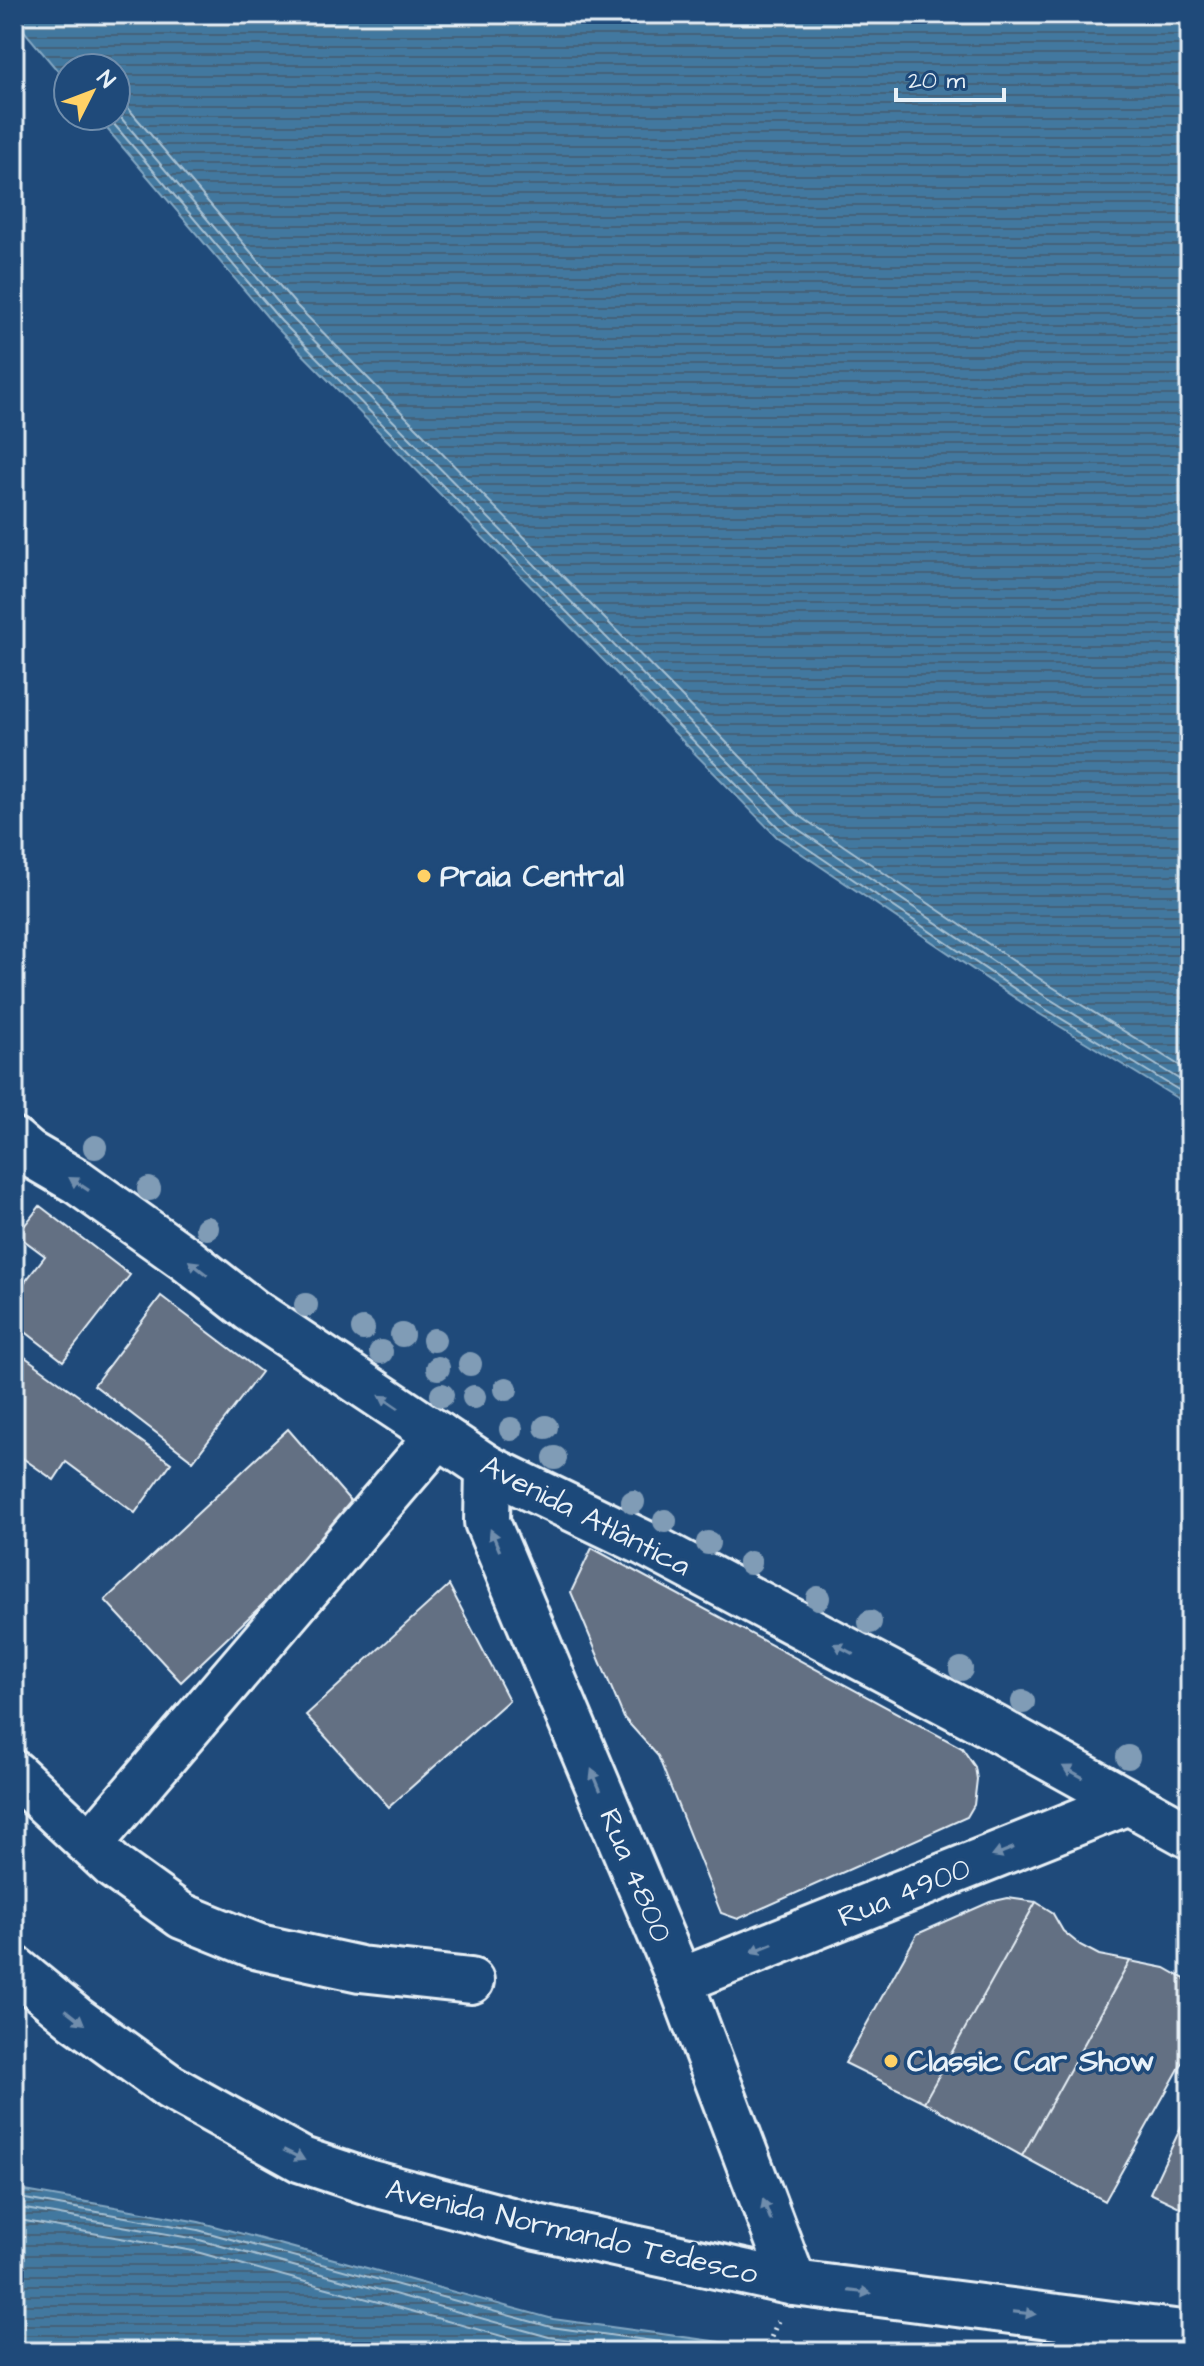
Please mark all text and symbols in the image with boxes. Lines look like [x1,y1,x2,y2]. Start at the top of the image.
north arrow [52,52,132,132]
scale bar [896,52,1004,102]
text: N [90,64,122,95]
text: 20 m [908,64,965,98]
place label: Praia Central [440,856,624,898]
marker: Praia Central [415,867,433,885]
one-way arrow [68,1176,89,1191]
one-way arrow [188,1260,208,1277]
one-way arrow [379,1395,400,1410]
street label: Avenida Atlântica [473,1445,698,1587]
one-way arrow [488,1528,501,1552]
one-way arrow [832,1642,855,1655]
one-way arrow [1062,1765,1084,1779]
one-way arrow [589,1768,602,1792]
street label: Rua 4800 [588,1802,682,1949]
one-way arrow [991,1846,1015,1859]
street label: Rua 4900 [832,1847,977,1938]
one-way arrow [750,1942,774,1955]
one-way arrow [64,2008,85,2025]
place label: Classic Car Show [907,2041,1154,2083]
marker: Classic Car Show [882,2052,900,2070]
one-way arrow [282,2148,305,2162]
street label: Avenida Normando Tedesco [382,2169,762,2295]
one-way arrow [760,2198,773,2222]
one-way arrow [848,2286,873,2299]
one-way arrow [1012,2307,1037,2320]

